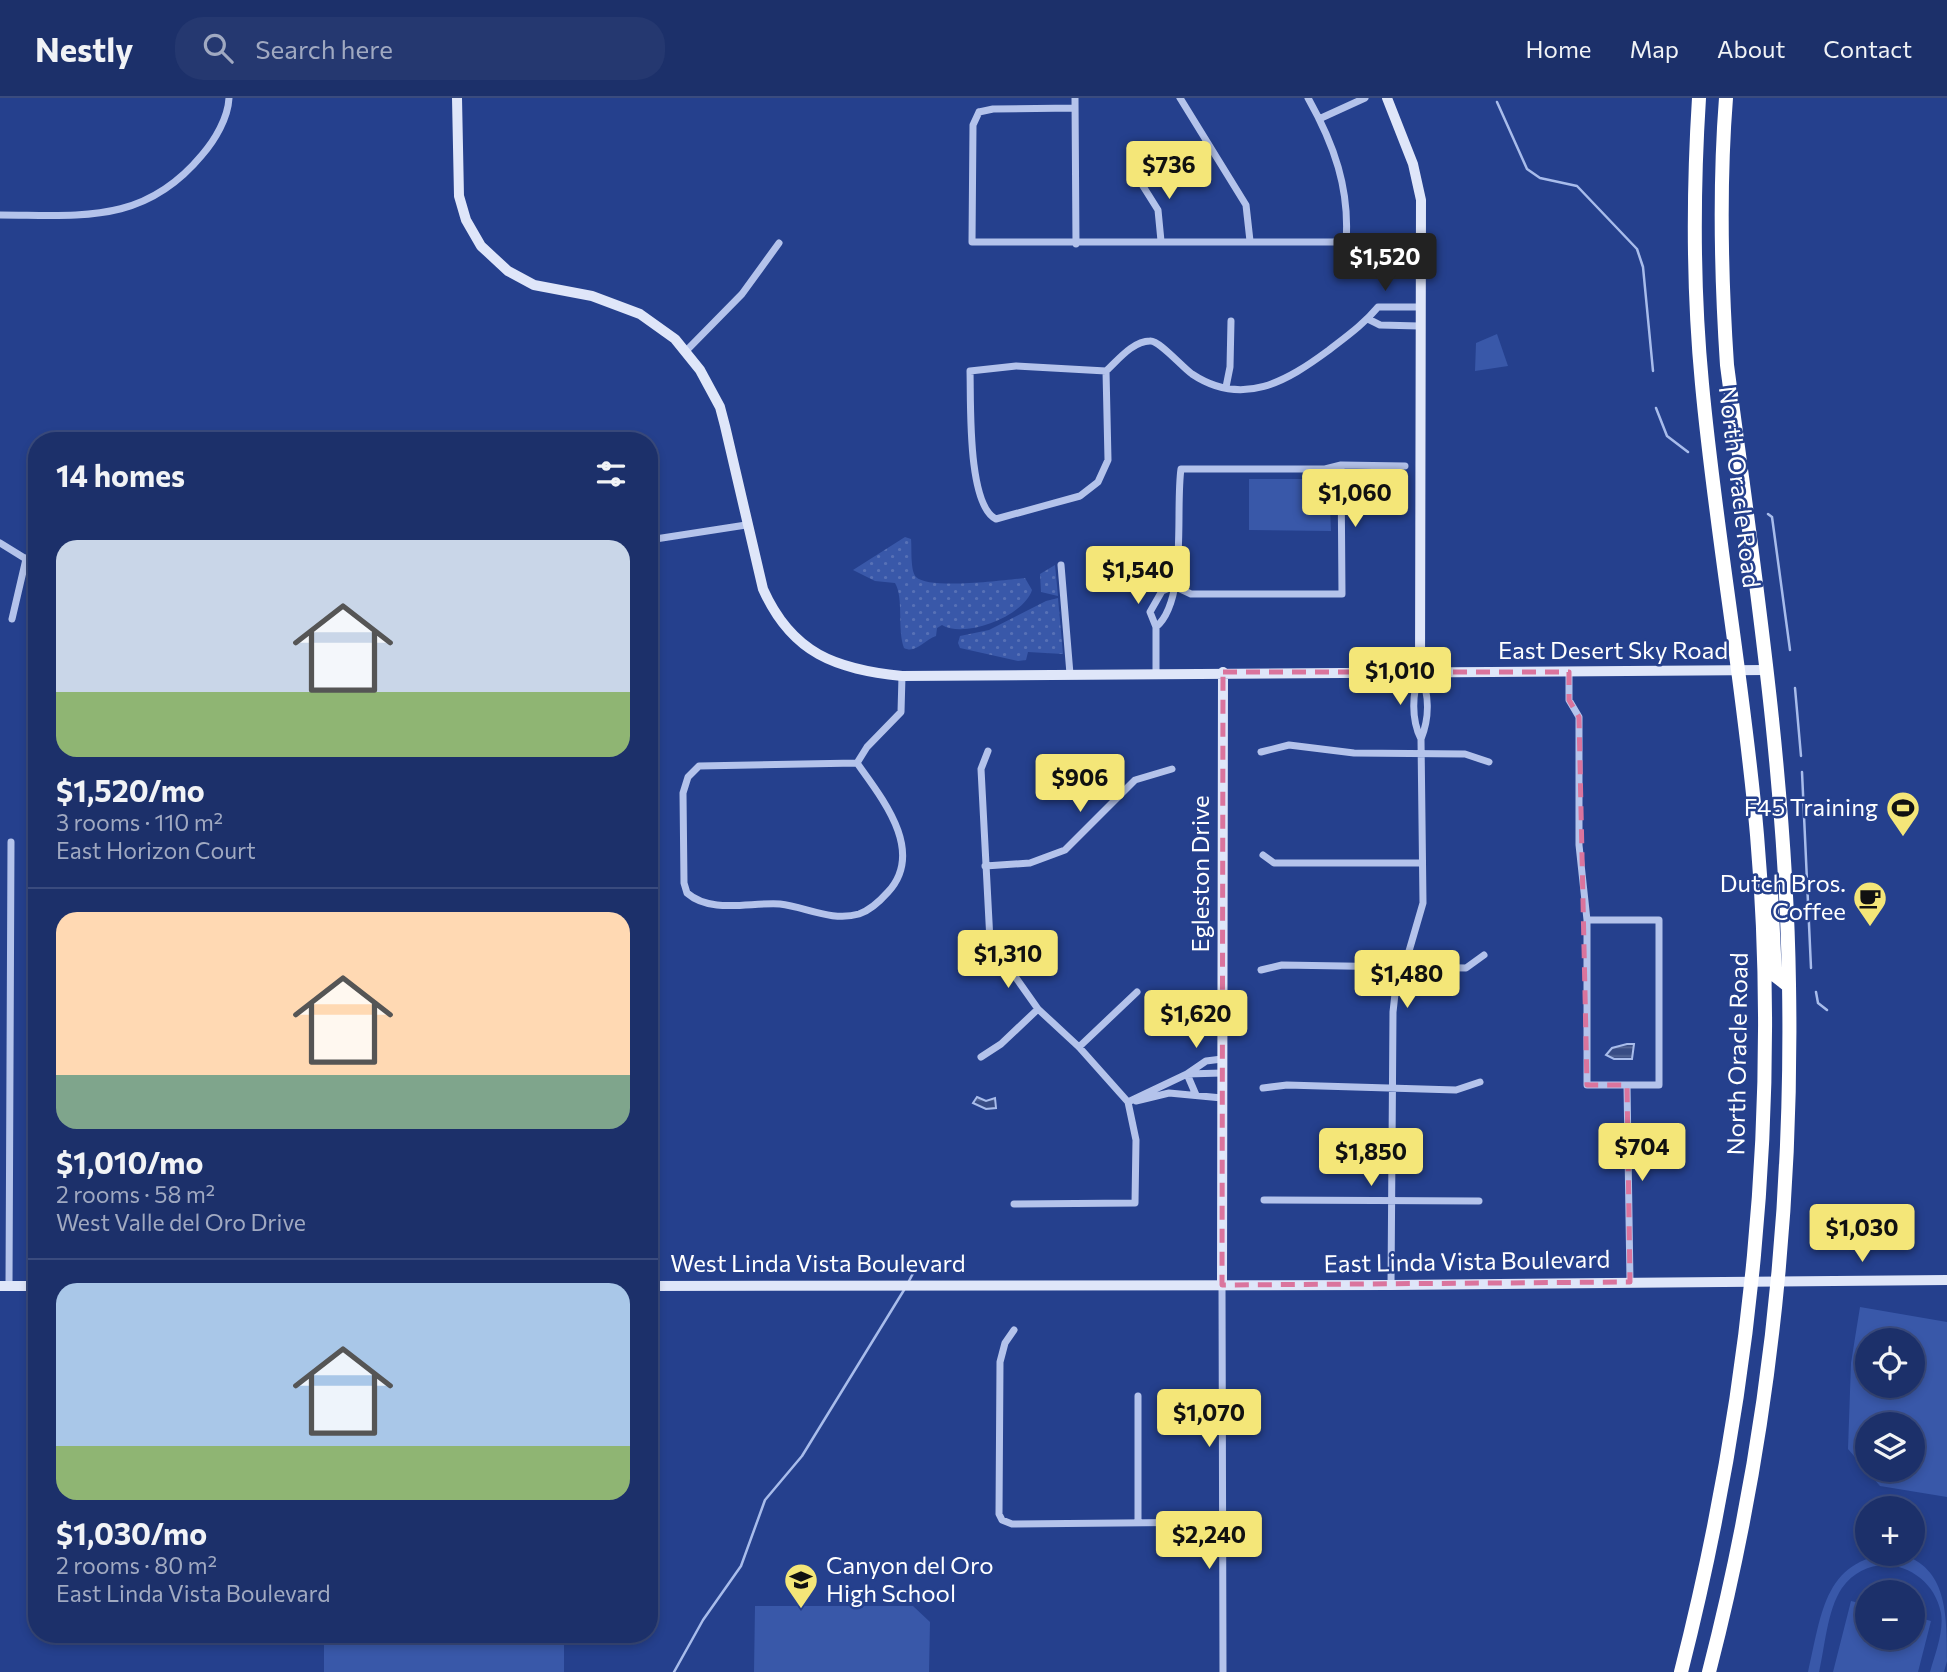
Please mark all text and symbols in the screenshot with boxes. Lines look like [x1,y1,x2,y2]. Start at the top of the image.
search box [175,17,665,80]
text: Nestly [35,28,133,69]
icon: search [199,29,237,67]
text: Search here [255,33,393,64]
text: Home [1526,34,1592,63]
text: Map [1630,34,1679,63]
text: About [1717,34,1785,63]
text: Contact [1823,34,1912,63]
pin: $736 [1128,141,1210,201]
text: $736 [1142,150,1196,178]
pin: $1,520 [1328,234,1442,293]
text: $1,520 [1349,242,1421,270]
street label: North Oracle Road [1714,384,1767,589]
icon: filters [592,455,630,493]
text: 14 homes [56,456,185,493]
pin: $1,060 [1298,470,1412,529]
text: $1,060 [1318,478,1392,506]
pin: $1,540 [1081,546,1195,606]
text: $1,540 [1102,555,1174,583]
icon: home [280,585,406,711]
street label: East Desert Sky Road [1498,635,1728,664]
pin: $1,010 [1343,648,1457,707]
text: $1,010 [1365,656,1435,684]
pin: $906 [1039,754,1121,814]
text: $906 [1052,763,1108,791]
text: $1,520/mo [56,771,205,808]
sports icon: F45 Training [1884,789,1922,838]
place label: F45 Training [1744,792,1878,821]
street label: Egleston Drive [1185,795,1214,953]
text: 3 rooms · 110 m² [56,808,223,836]
text: East Horizon Court [56,836,256,864]
place label: Dutch Bros. Coffee [1720,868,1846,925]
cafe icon: Dutch Bros. Coffee [1851,879,1889,928]
pin: $1,310 [951,930,1065,990]
text: $1,310 [974,939,1042,967]
pin: $1,480 [1350,950,1464,1010]
street label: North Oracle Road [1720,952,1753,1156]
icon: home [280,957,406,1083]
text: $1,480 [1371,959,1443,987]
pin: $1,620 [1139,990,1253,1050]
text: $1,620 [1160,999,1232,1027]
pin: $704 [1601,1124,1683,1183]
pin: $1,850 [1314,1128,1428,1188]
text: $704 [1614,1132,1670,1160]
text: $1,850 [1335,1137,1407,1165]
text: $1,010/mo [56,1143,203,1180]
text: 2 rooms · 58 m² [56,1180,215,1208]
pin: $1,030 [1805,1204,1919,1264]
text: West Valle del Oro Drive [56,1208,306,1236]
text: $1,030 [1826,1213,1898,1241]
street label: East Linda Vista Boulevard [1323,1244,1611,1277]
street label: West Linda Vista Boulevard [670,1248,966,1277]
icon: home [280,1328,406,1454]
map controls [1855,1328,1925,1650]
button: locate [1855,1328,1925,1398]
pin: $1,070 [1152,1390,1266,1449]
text: $1,070 [1173,1398,1245,1426]
button: layers [1855,1412,1925,1482]
button: + [1855,1496,1925,1566]
pin: $2,240 [1152,1512,1266,1571]
text: $1,030/mo [56,1514,207,1551]
text: $2,240 [1172,1520,1246,1548]
place label: Canyon del Oro High School [826,1550,994,1607]
text: 2 rooms · 80 m² [56,1551,217,1579]
school or university icon: Canyon del Oro High School [782,1561,820,1610]
text: East Linda Vista Boulevard [56,1579,331,1607]
button: − [1855,1580,1925,1650]

